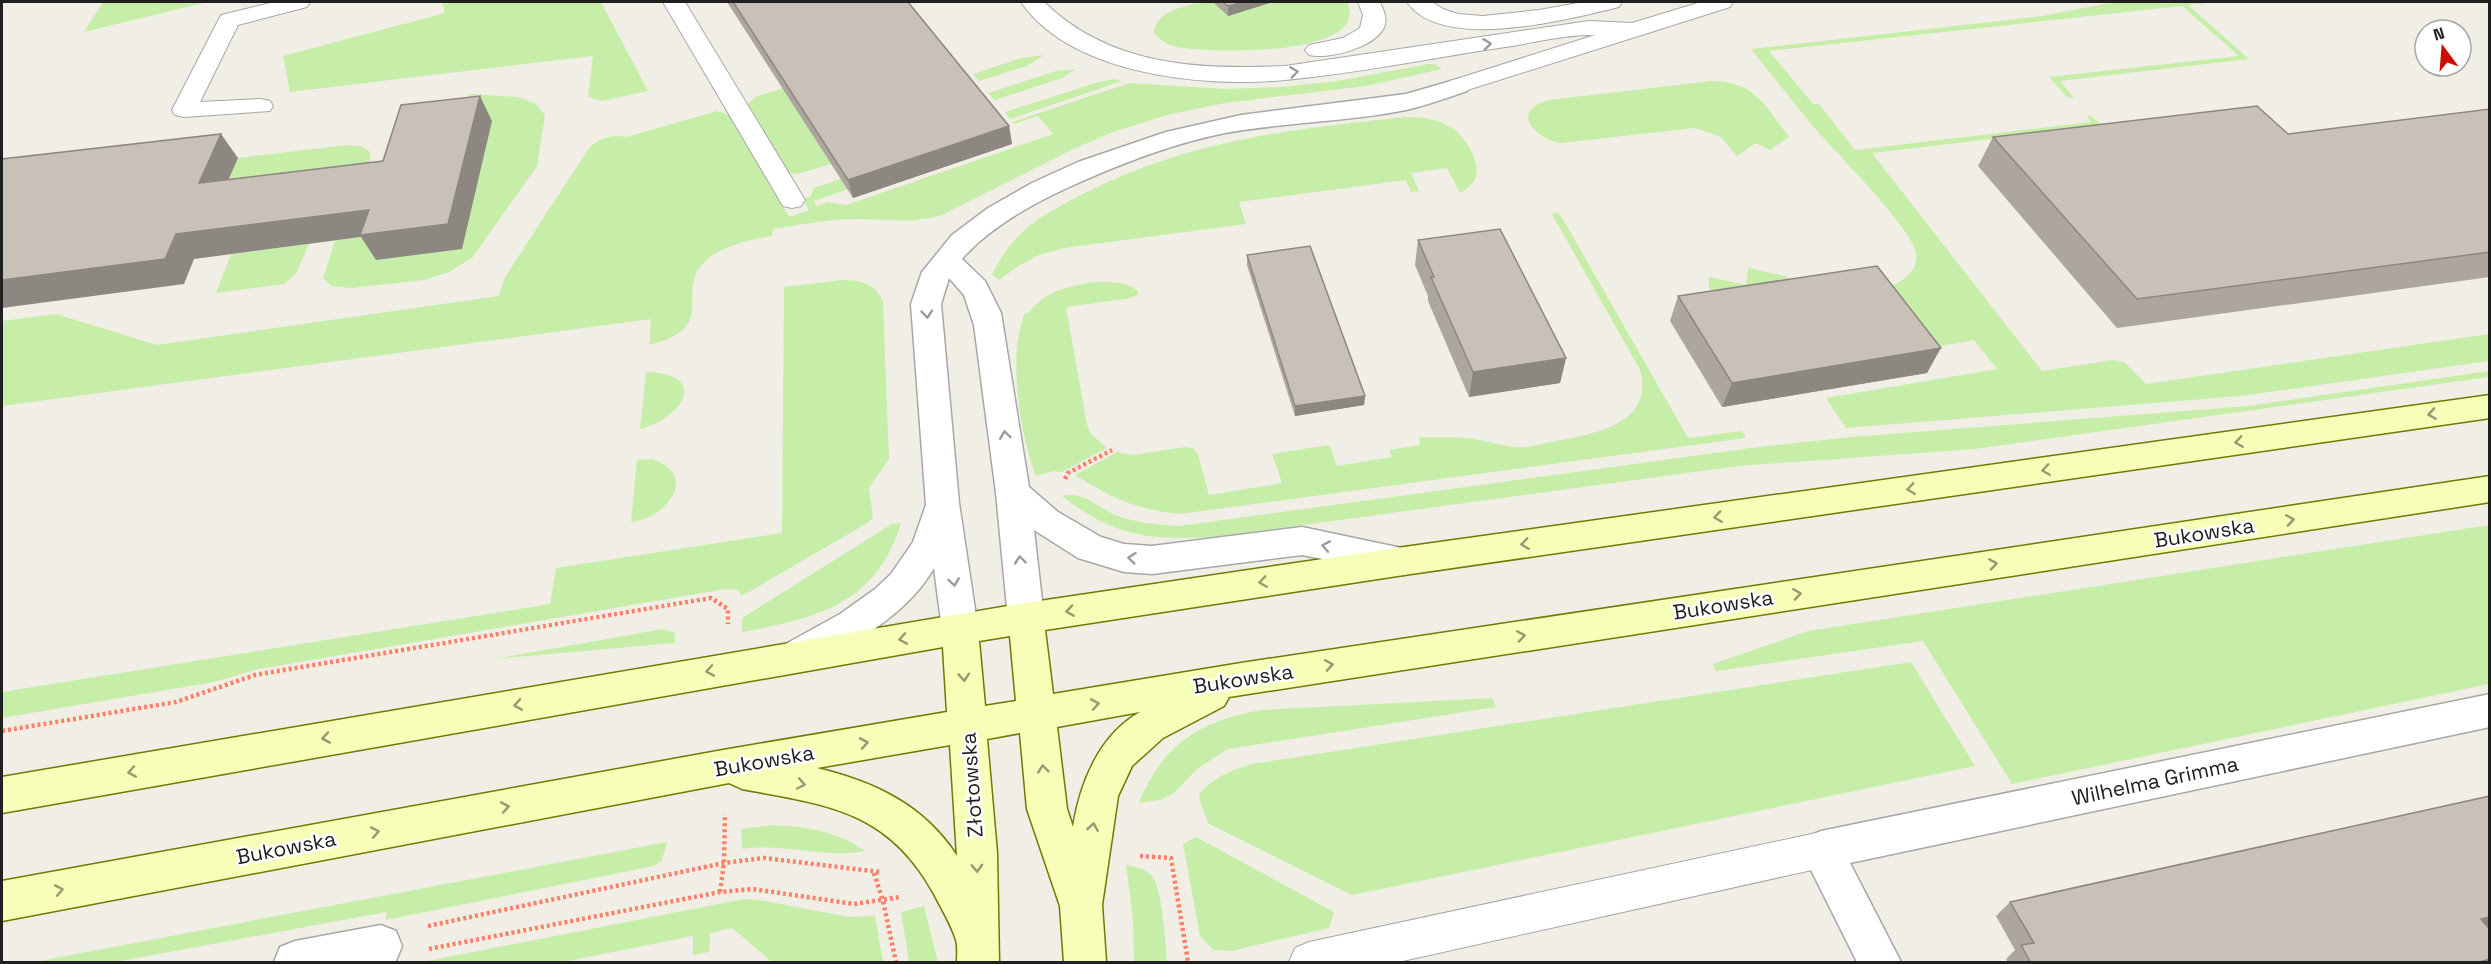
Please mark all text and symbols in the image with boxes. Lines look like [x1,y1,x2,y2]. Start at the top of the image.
north arrow [2413,18,2473,78]
text: N [2431,22,2447,46]
one-way arrow [1482,38,1491,50]
one-way arrow [1288,66,1298,79]
one-way arrow [920,310,933,319]
one-way arrow [2427,408,2436,420]
one-way arrow [999,430,1011,439]
one-way arrow [2234,436,2243,448]
one-way arrow [2041,463,2050,475]
one-way arrow [1907,483,1916,495]
one-way arrow [1714,511,1723,523]
street label: Bukowska [2152,511,2256,554]
one-way arrow [2285,514,2295,526]
one-way arrow [1521,538,1530,550]
one-way arrow [1321,540,1331,553]
one-way arrow [1128,552,1137,565]
one-way arrow [1014,555,1027,565]
one-way arrow [1989,559,1998,571]
one-way arrow [1258,576,1267,588]
one-way arrow [947,577,959,586]
street label: Bukowska [1671,583,1775,626]
one-way arrow [1793,588,1802,600]
one-way arrow [1065,605,1075,617]
one-way arrow [1517,630,1526,642]
one-way arrow [898,632,907,644]
street label: Bukowska [1191,657,1295,700]
one-way arrow [1323,659,1333,672]
one-way arrow [706,664,716,677]
one-way arrow [957,673,970,682]
one-way arrow [514,698,523,710]
one-way arrow [1090,699,1100,711]
one-way arrow [322,731,332,744]
street label: Złotowska [954,732,989,839]
one-way arrow [859,737,869,750]
street label: Bukowska [712,738,816,783]
street label: Wilhelma Grimma [2069,750,2241,811]
one-way arrow [1037,764,1050,773]
one-way arrow [127,765,137,778]
one-way arrow [796,776,806,789]
one-way arrow [499,801,509,814]
one-way arrow [1087,822,1099,831]
street label: Bukowska [234,825,338,870]
one-way arrow [369,826,379,839]
one-way arrow [971,863,983,872]
one-way arrow [54,884,64,897]

